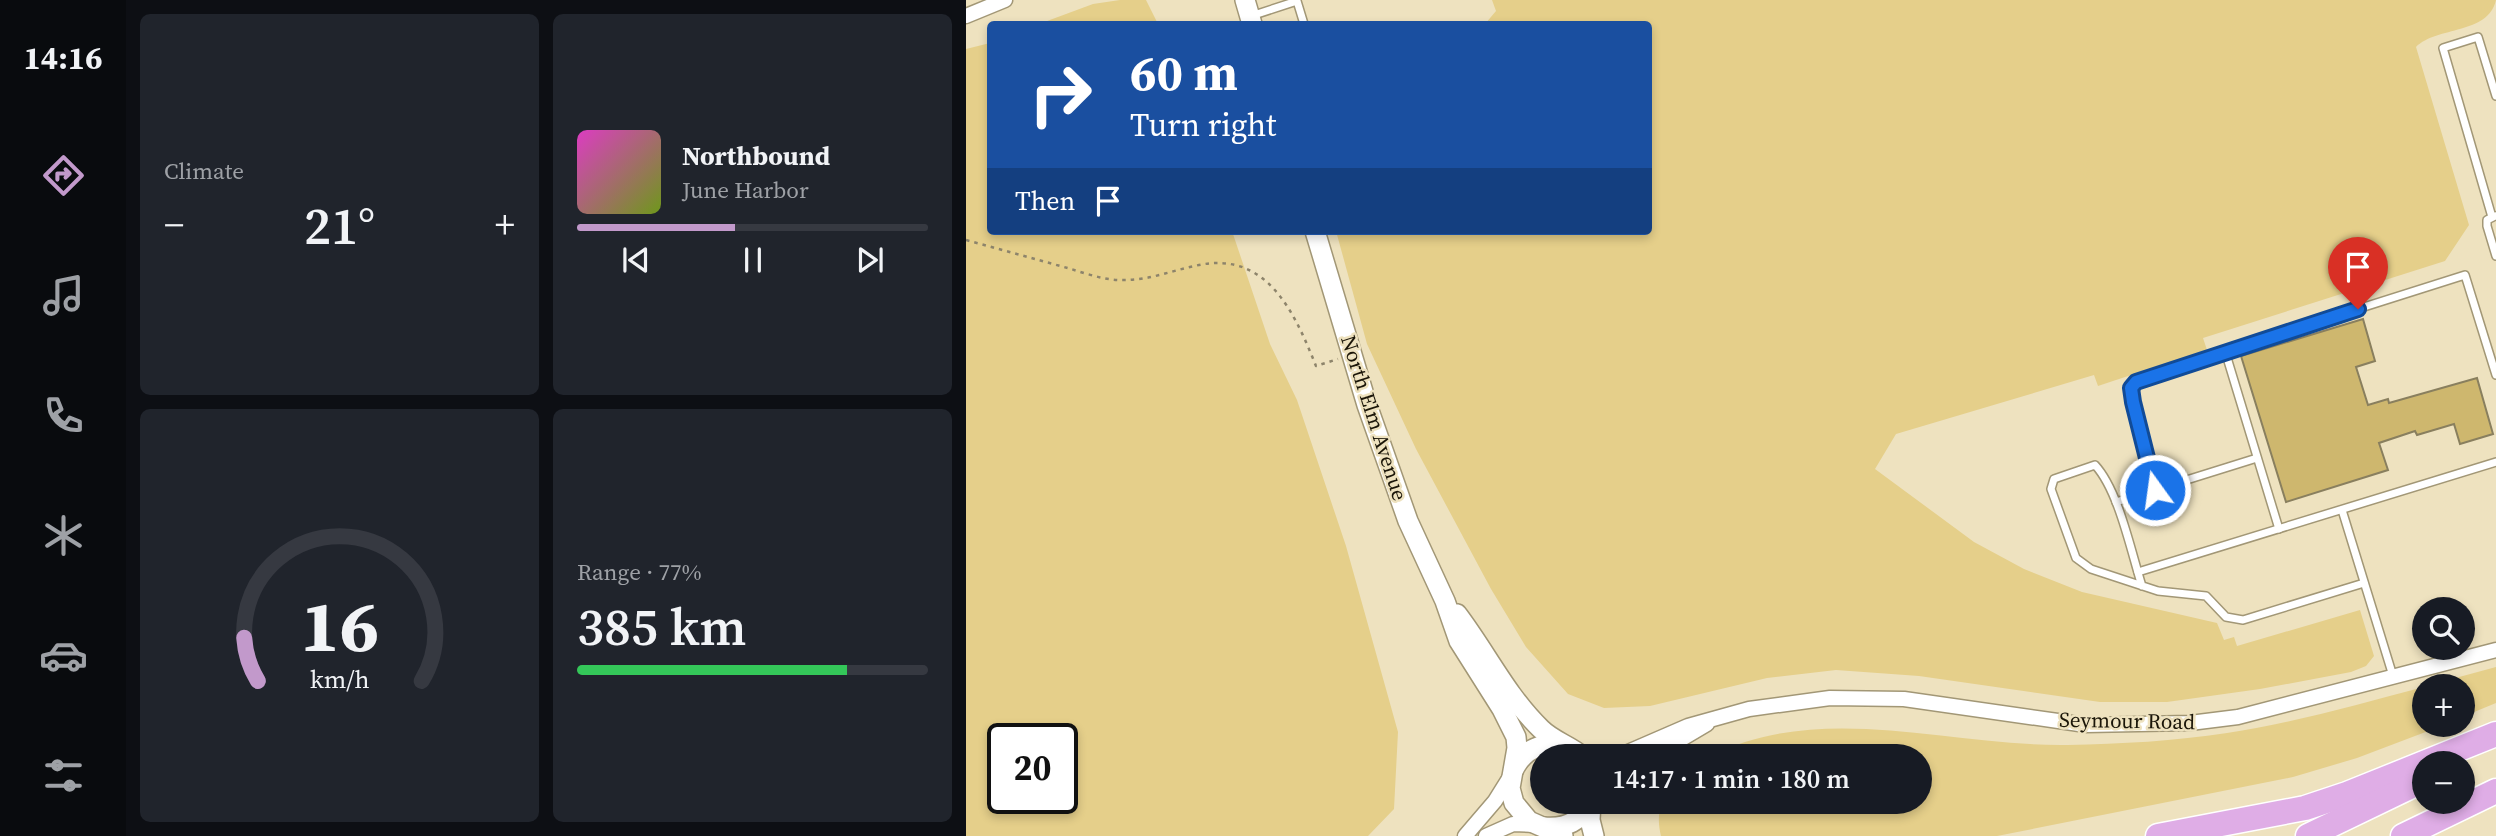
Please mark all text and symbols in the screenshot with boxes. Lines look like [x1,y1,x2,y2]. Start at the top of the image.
text: 14:16 [24,36,102,80]
text: 60 m [1130,39,1238,106]
icon: right [1015,49,1106,140]
text: Turn right [1130,103,1276,147]
text: Northbound [682,138,830,174]
icon: directions [39,151,88,200]
text: Climate [164,155,244,187]
text: June Harbor [682,174,809,206]
icon: arrive [1089,182,1127,220]
text: Then [1015,183,1075,219]
text: 21° [304,190,375,261]
text: − [164,199,184,251]
text: + [495,199,515,251]
pin [2328,237,2388,309]
icon: previous [617,241,655,279]
icon: pause [734,241,772,279]
icon: next [851,241,889,279]
icon: arrive [2339,248,2377,286]
icon: music [39,271,88,320]
street label: North Elm Avenue [1334,332,1415,504]
icon: phone [39,391,88,440]
position arrow [2118,453,2192,527]
icon: climate [39,511,88,560]
text: Range · 77% [577,556,702,588]
text: 16 [300,577,379,676]
text: 385 km [577,591,746,662]
map controls [2412,597,2475,814]
button: search [2412,597,2475,660]
icon: car [39,631,88,680]
text: km/h [310,662,369,696]
button: + [2412,674,2475,737]
street label: Seymour Road [2059,705,2195,736]
speed limit sign: 20 [987,723,1078,814]
icon: filters [39,751,88,800]
button: − [2412,751,2475,814]
text: 14:17 · 1 min · 180 m [1612,761,1850,797]

